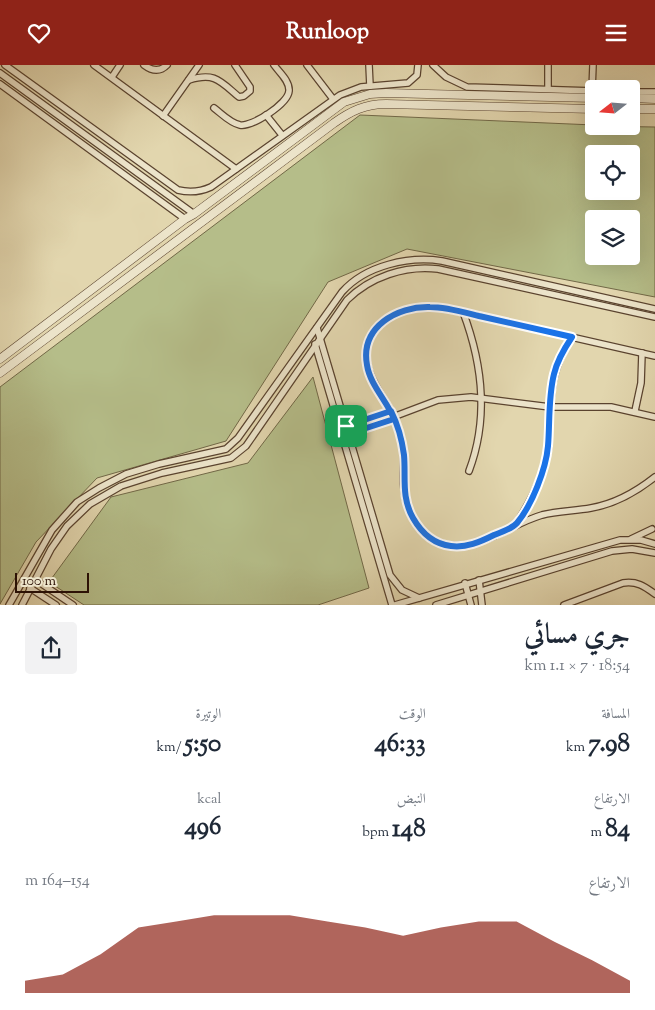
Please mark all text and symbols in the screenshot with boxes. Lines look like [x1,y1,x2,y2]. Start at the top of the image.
text: Runloop [286,17,369,49]
icon: heart [25,19,53,47]
icon: menu [602,19,630,47]
north arrow [585,80,640,135]
map controls [585,80,640,265]
button: locate [585,145,640,200]
button: layers [585,210,640,265]
pin [325,405,367,447]
icon: arrive [332,412,360,440]
scale bar [15,570,89,593]
text: 100 m [22,572,56,592]
text: جري مسائي [524,616,630,656]
button: share [25,622,77,674]
text: 18:54 · 7 × 1.1 km [524,655,630,678]
text: الوتيرة [196,705,221,725]
text: الوقت [399,705,426,725]
text: المسافة [601,705,630,725]
text: 5:50 [185,727,221,763]
text: 46:33 [374,727,426,763]
text: 7.98 [588,727,630,763]
text: /km [156,738,185,758]
text: km [566,738,588,758]
text: kcal [197,790,221,810]
text: النبض [397,790,426,810]
text: الارتفاع [594,790,630,810]
text: 496 [184,810,221,846]
text: 148 [392,812,426,848]
text: 84 [605,812,630,848]
text: bpm [362,823,392,843]
text: m [591,823,605,843]
text: 154–164 m [25,870,90,893]
text: الارتفاع [588,873,630,896]

